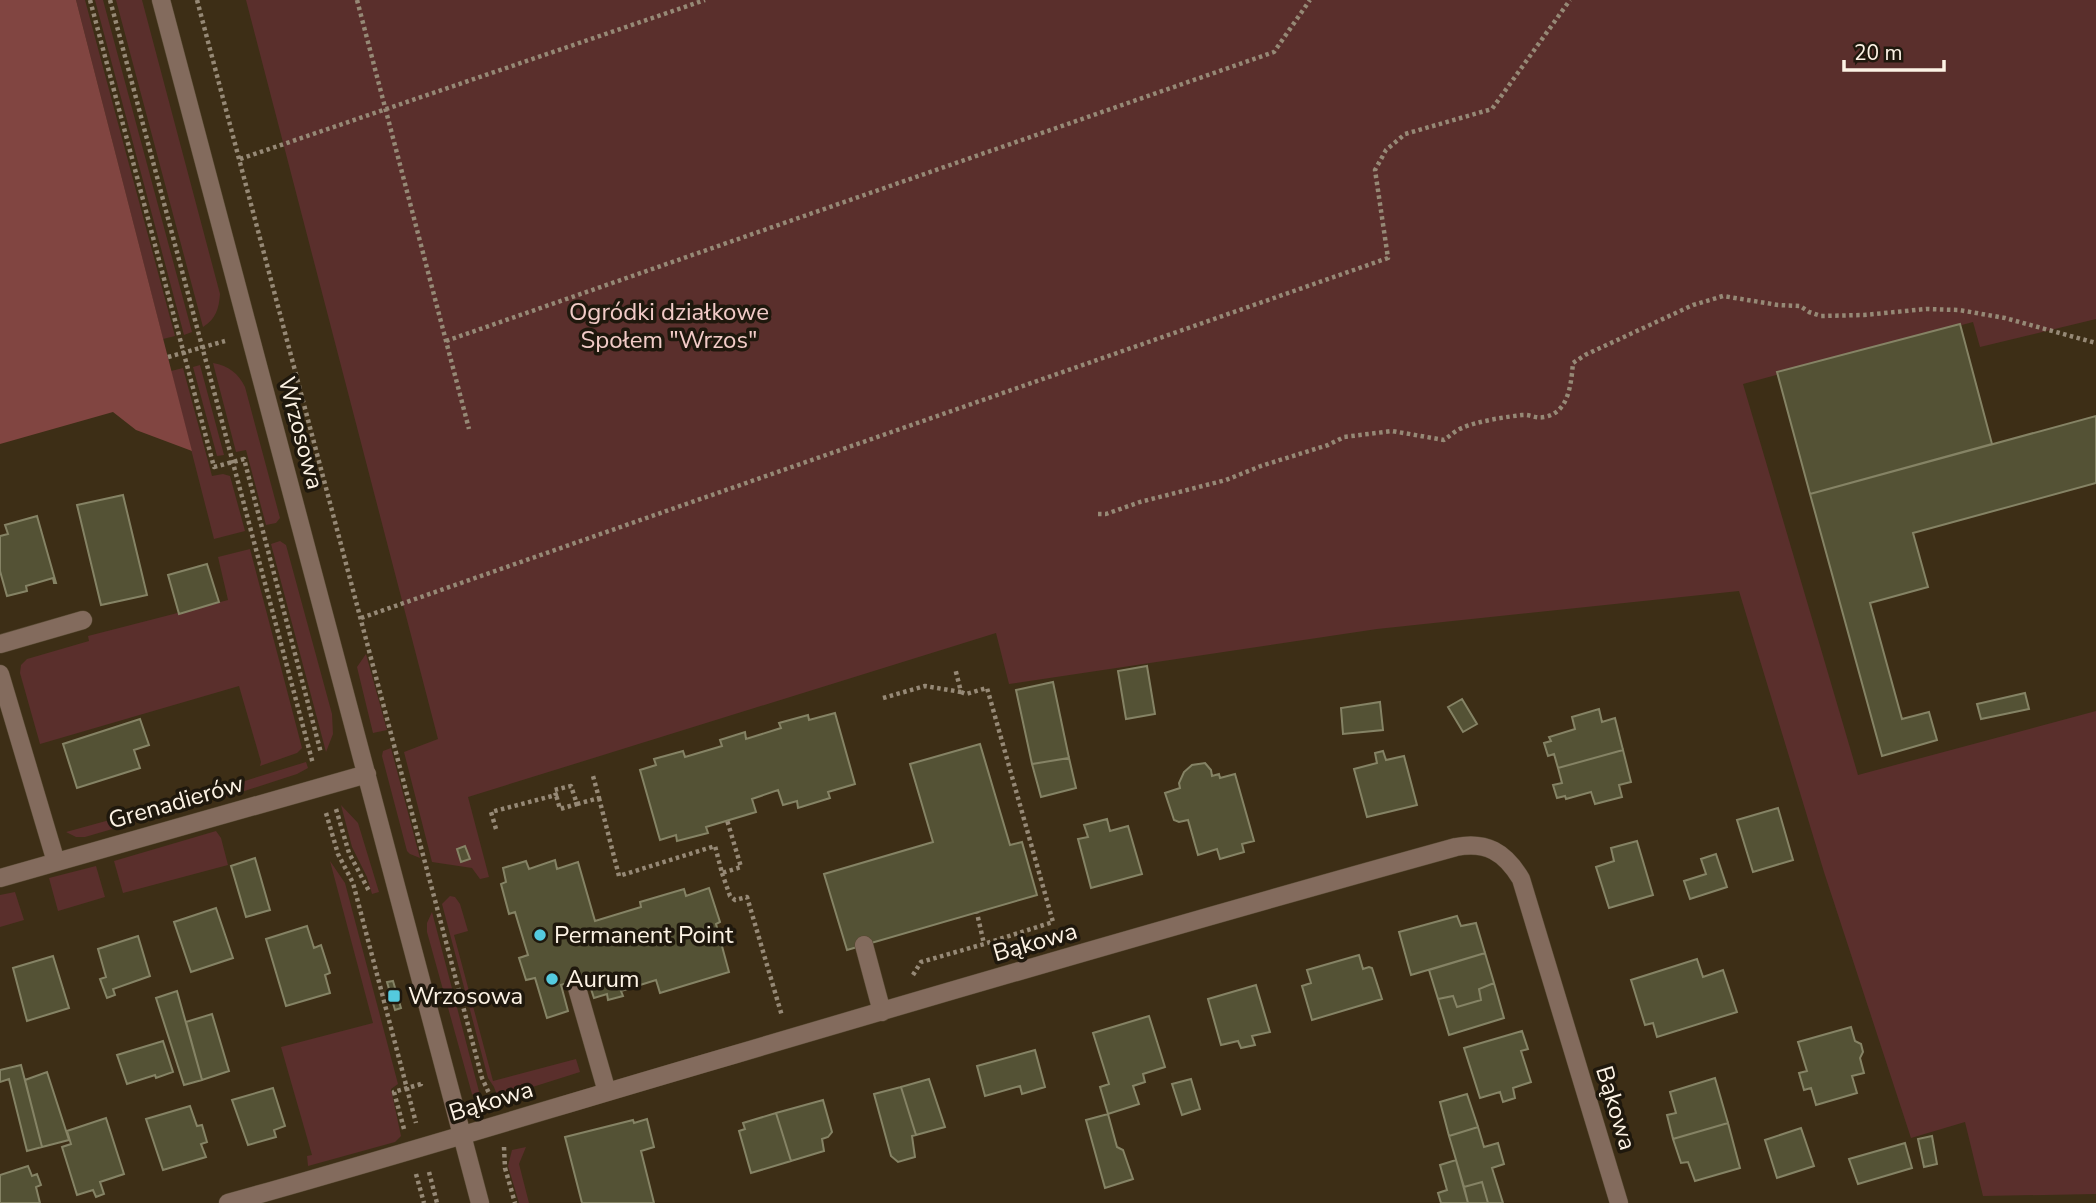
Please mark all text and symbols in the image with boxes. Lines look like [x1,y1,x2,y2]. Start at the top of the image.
scale bar [1844,28,1944,72]
text: 20 m [1854,39,1903,67]
park label: Ogródki działkowe Społem "Wrzos" [569,296,769,356]
street label: Wrzosowa [271,373,331,493]
street label: Grenadierów [105,767,247,837]
street label: Bąkowa [989,915,1081,969]
place label: Permanent Point [554,919,734,951]
marker: Permanent Point [532,927,548,943]
place label: Aurum [566,963,640,995]
marker: Aurum [544,971,560,987]
place label: Wrzosowa [408,980,523,1012]
marker: Wrzosowa [386,988,402,1004]
street label: Bąkowa [1588,1062,1644,1154]
street label: Bąkowa [445,1073,537,1129]

